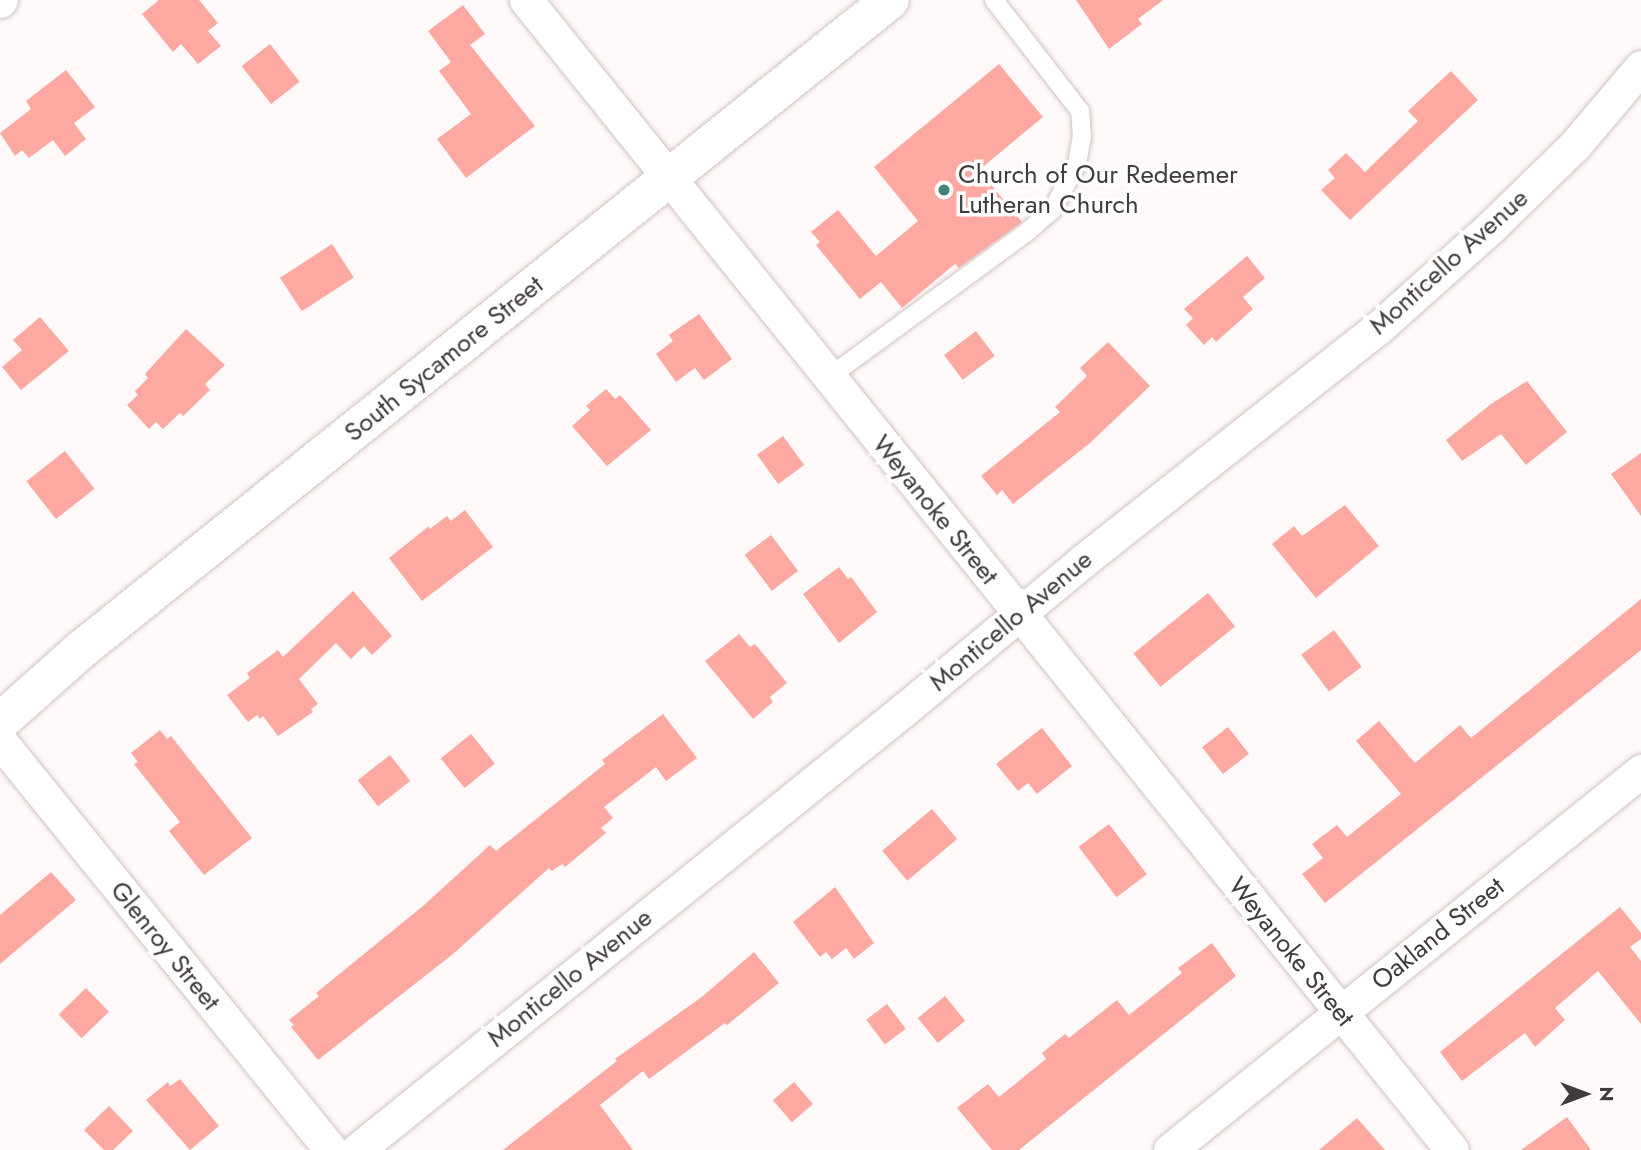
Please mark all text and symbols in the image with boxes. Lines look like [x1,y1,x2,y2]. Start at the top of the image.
place label: Church of Our Redeemer Lutheran Church [958,159,1238,220]
marker: Church of Our Redeemer Lutheran Church [936,182,952,198]
street label: Monticello Avenue [1363,183,1535,341]
street label: South Sycamore Street [338,269,550,449]
street label: Weyanoke Street [865,429,1005,591]
street label: Monticello Avenue [923,544,1099,698]
street label: Weyanoke Street [1221,871,1361,1033]
street label: Oakland Street [1366,871,1510,997]
street label: Glenroy Street [104,875,226,1017]
street label: Monticello Avenue [481,902,659,1054]
north arrow [1550,1059,1620,1129]
text: N [1593,1086,1620,1102]

